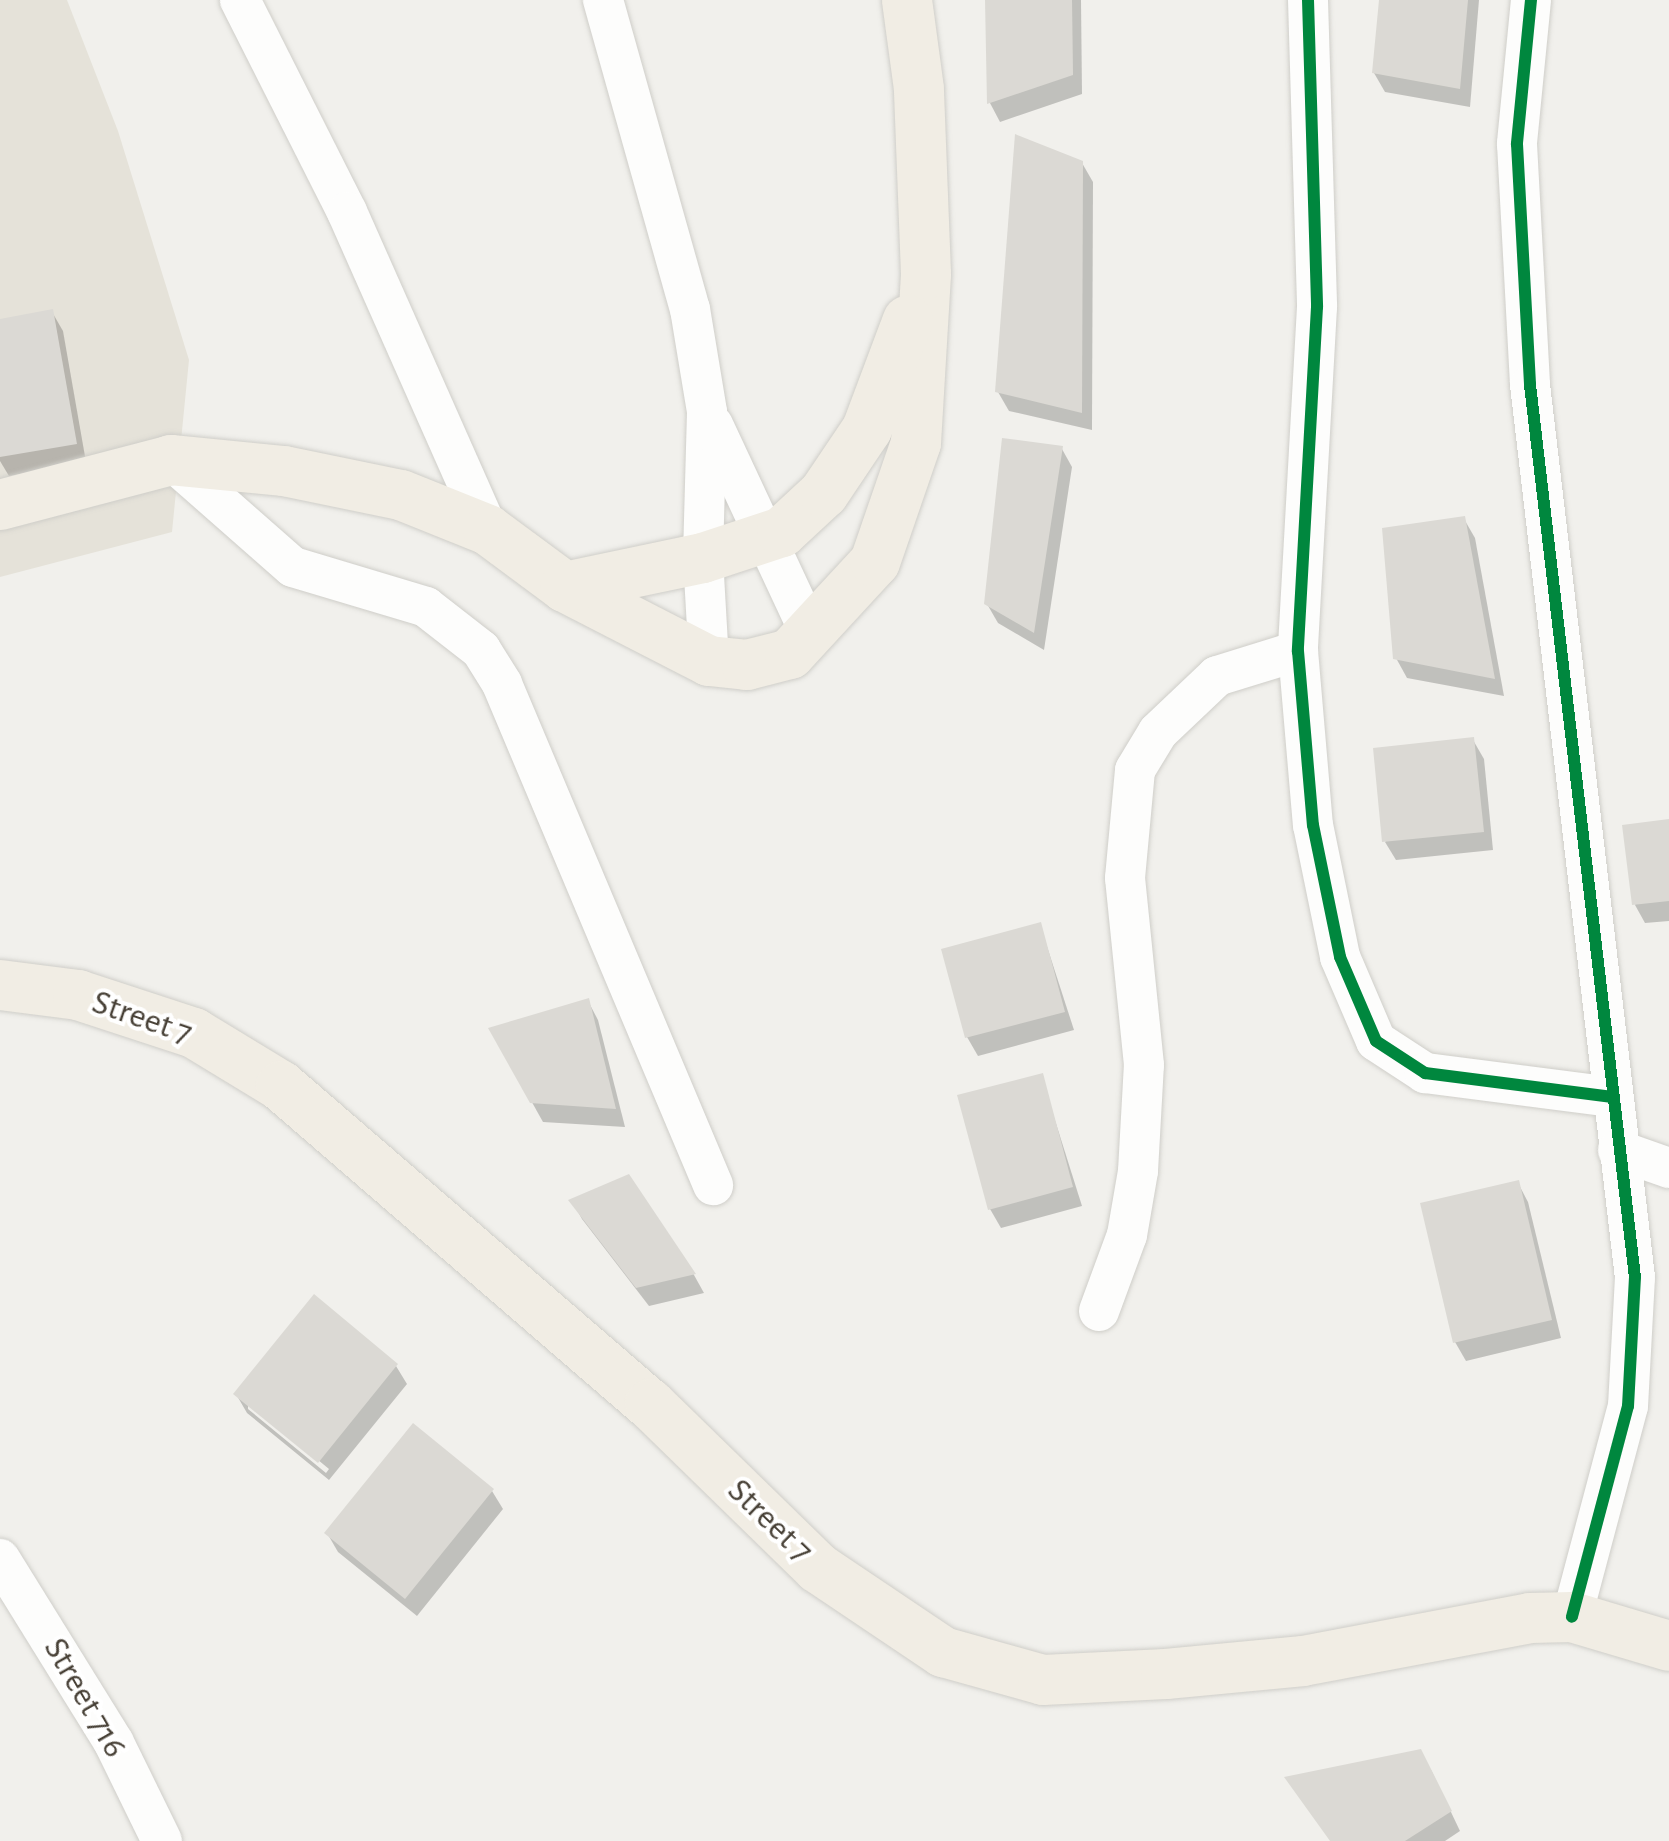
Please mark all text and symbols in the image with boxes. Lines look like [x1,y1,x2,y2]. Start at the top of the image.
street label: Street 7 [87,981,197,1055]
street label: Street 7 [718,1470,822,1572]
street label: Street 716 [34,1631,136,1765]

